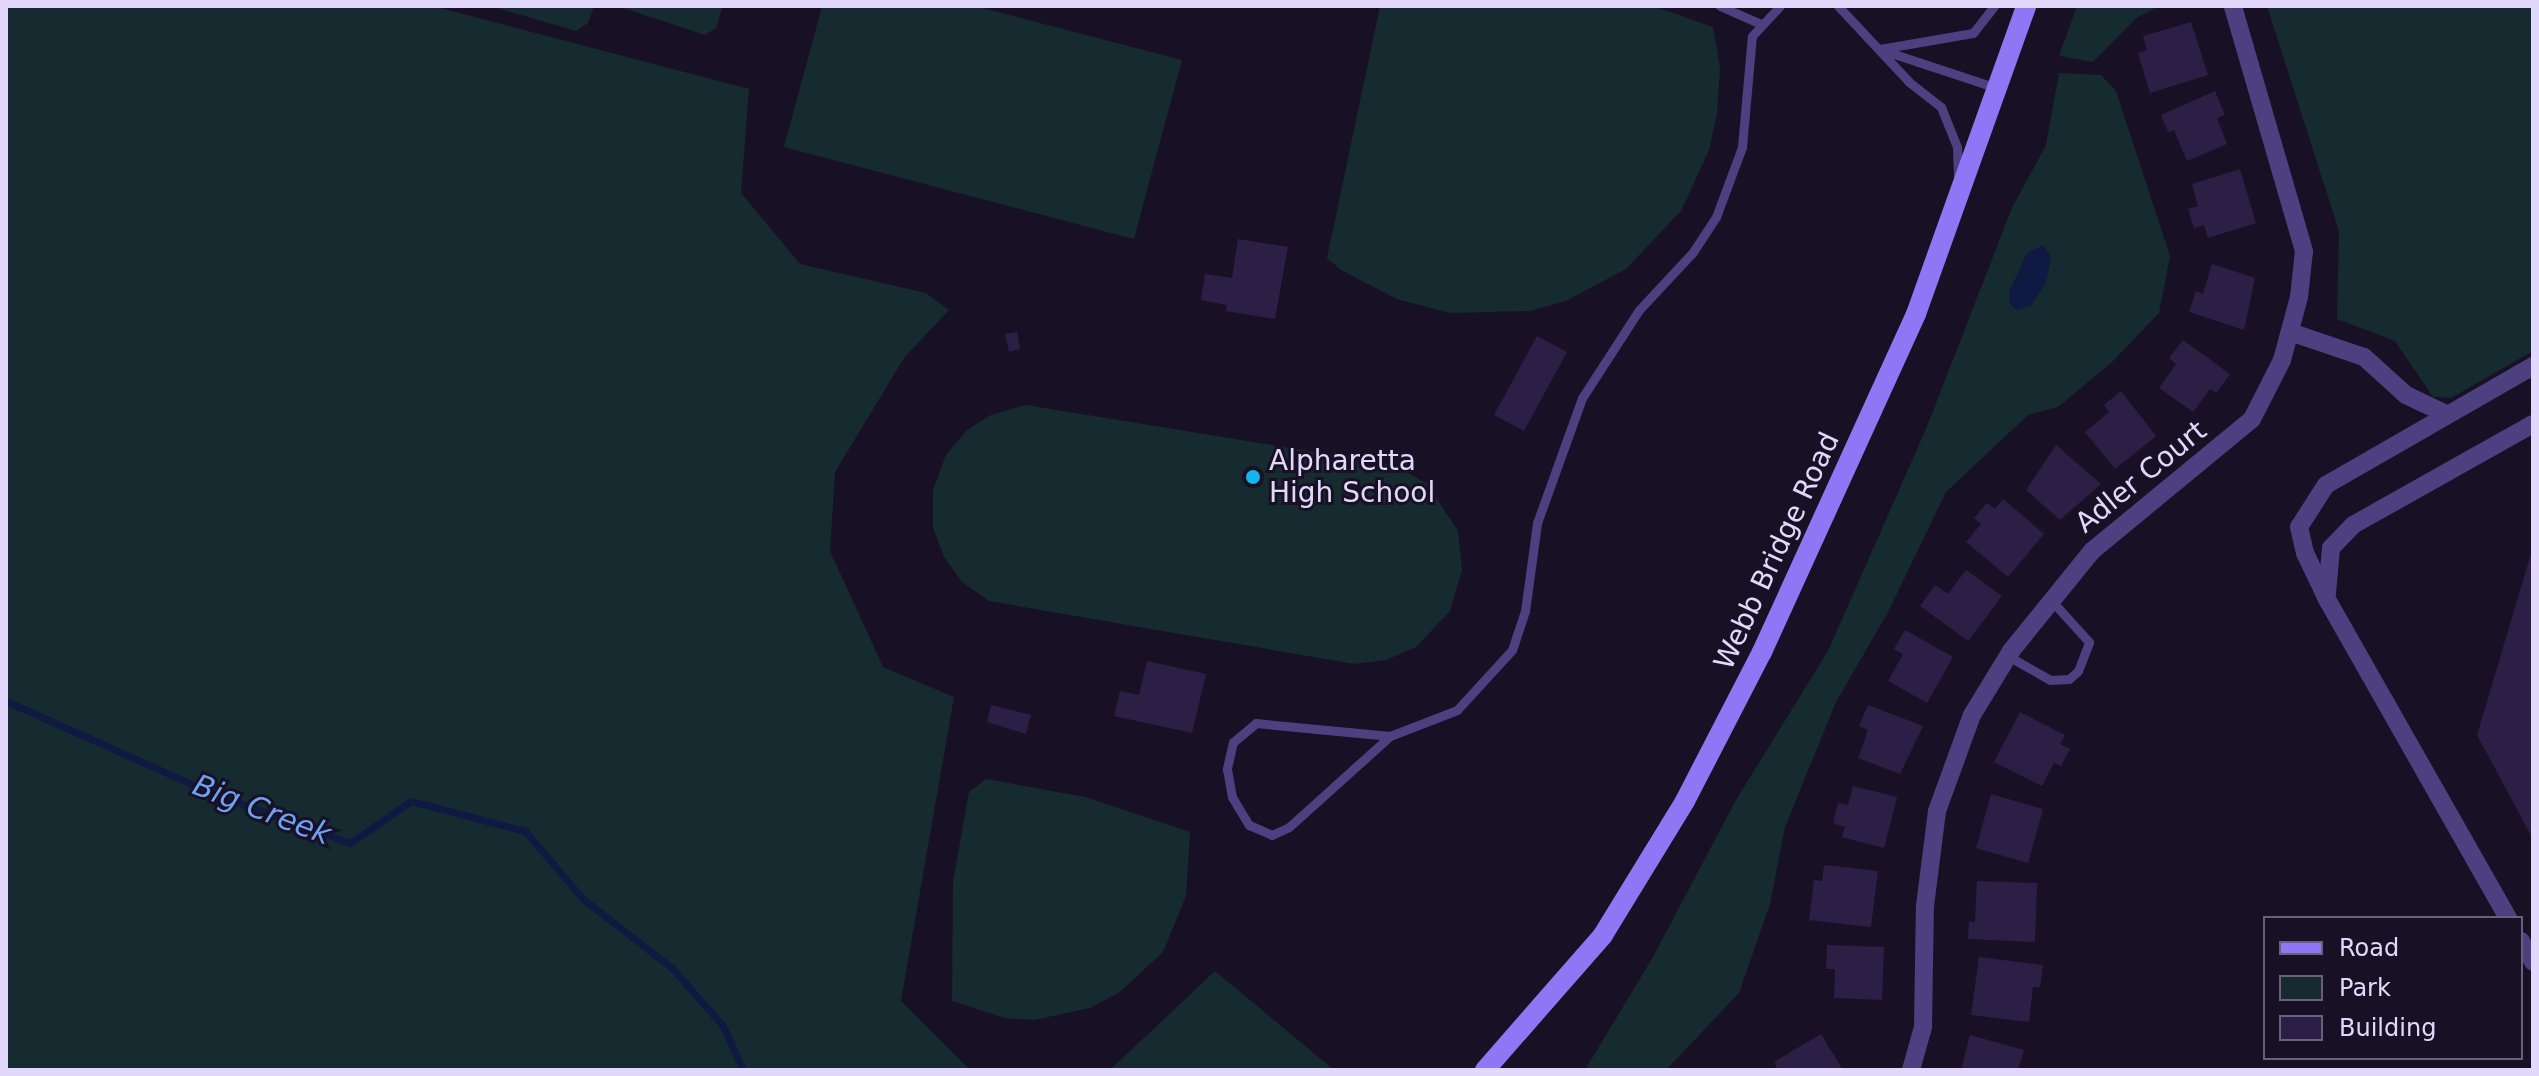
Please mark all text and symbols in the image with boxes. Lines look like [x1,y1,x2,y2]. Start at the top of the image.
street label: Adler Court [2069,414,2213,540]
street label: Webb Bridge Road [1707,427,1847,675]
place label: Alpharetta High School [1269,444,1435,510]
marker: Alpharetta High School [1244,468,1262,486]
water label: Big Creek [188,767,336,853]
legend [2263,916,2523,1060]
text: Road [2339,934,2399,962]
text: Park [2339,974,2391,1002]
text: Building [2339,1014,2436,1042]

